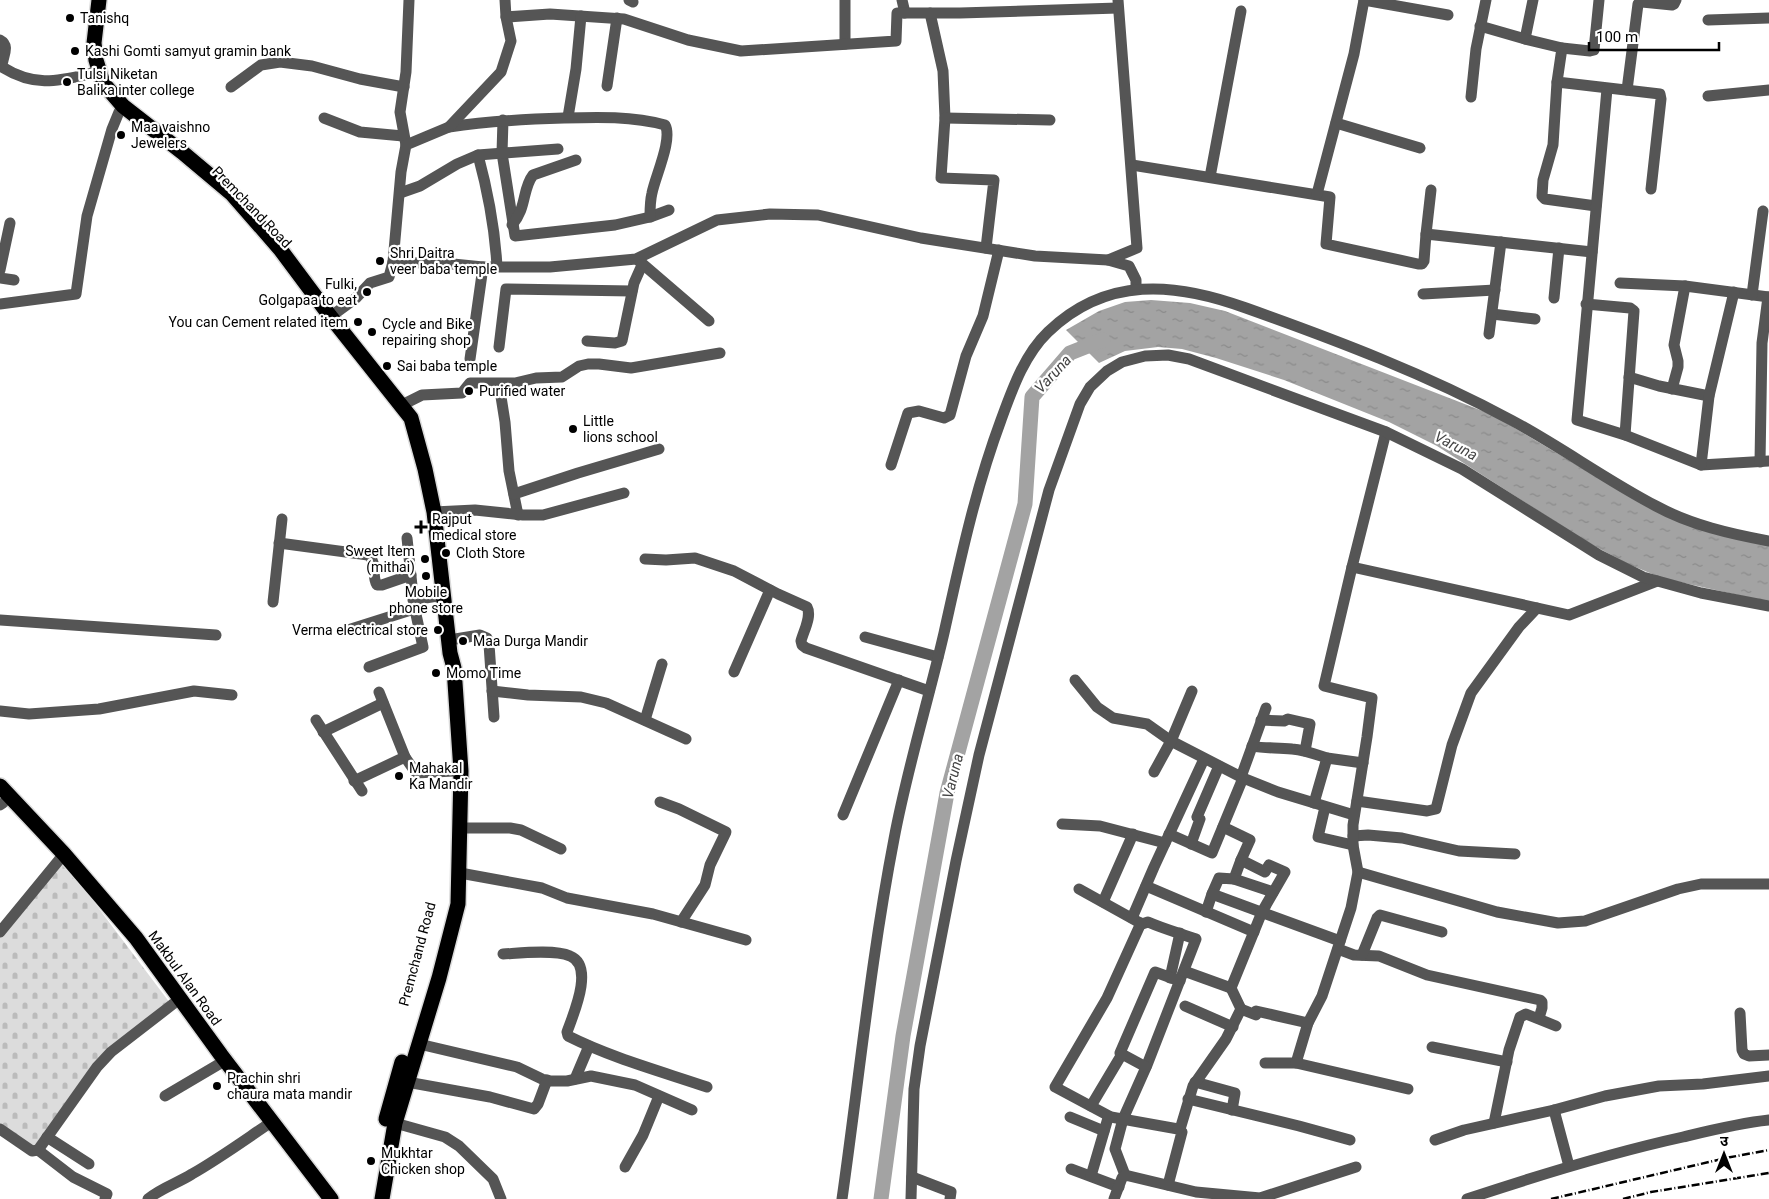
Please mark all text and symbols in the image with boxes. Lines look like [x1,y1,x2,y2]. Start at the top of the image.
place label: Tanishq [80,10,129,26]
marker: Tanishq [64,12,76,24]
scale bar [1589,20,1719,52]
text: 100 m [1596,28,1638,46]
place label: Kashi Gomti samyut gramin bank [85,43,292,59]
marker: Kashi Gomti samyut gramin bank [69,45,81,57]
place label: Tulsi Niketan Balika inter college [77,66,195,98]
marker: Tulsi Niketan Balika inter college [61,76,73,88]
place label: Maa vaishno Jewelers [131,119,210,151]
marker: Maa vaishno Jewelers [115,129,127,141]
street label: Premchand Road [209,163,295,251]
place label: Shri Daitra veer baba temple [390,245,497,277]
marker: Shri Daitra veer baba temple [374,255,386,267]
place label: Fulki, Golgapaa to eat [259,276,357,308]
marker: Fulki, Golgapaa to eat [361,286,373,298]
place label: You can Cement related item [169,314,348,330]
marker: You can Cement related item [352,316,364,328]
place label: Cycle and Bike repairing shop [382,316,473,348]
marker: Cycle and Bike repairing shop [366,326,378,338]
water label: Varuna [1031,351,1075,397]
place label: Sai baba temple [397,358,497,374]
marker: Sai baba temple [381,360,393,372]
place label: Purified water [479,383,565,399]
marker: Purified water [463,385,475,397]
place label: Little lions school [583,413,658,445]
marker: Little lions school [567,423,579,435]
water label: Varuna [1432,428,1481,464]
place label: Rajput medical store [432,511,517,543]
marker: Rajput medical store [414,520,428,534]
place label: Sweet Item (mithai) [345,543,415,576]
place label: Cloth Store [456,545,525,561]
marker: Cloth Store [440,547,452,559]
marker: Sweet Item (mithai) [419,553,431,565]
marker: Mobile phone store [420,570,432,582]
place label: Mobile phone store [389,584,463,616]
place label: Verma electrical store [292,622,428,638]
marker: Verma electrical store [432,624,444,636]
place label: Maa Durga Mandir [473,633,588,649]
marker: Maa Durga Mandir [457,635,469,647]
place label: Momo Time [446,665,521,681]
marker: Momo Time [430,667,442,679]
water label: Varuna [939,752,967,800]
place label: Mahakal Ka Mandir [409,760,473,792]
marker: Mahakal Ka Mandir [393,770,405,782]
street label: Premchand Road [395,900,439,1008]
street label: Makbul Alan Road [145,928,225,1028]
place label: Prachin shri chaura mata mandir [227,1070,352,1102]
marker: Prachin shri chaura mata mandir [211,1080,223,1092]
north arrow [1699,1129,1749,1179]
text: उ [1720,1133,1729,1149]
place label: Mukhtar Chicken shop [381,1145,465,1177]
marker: Mukhtar Chicken shop [365,1155,377,1167]

